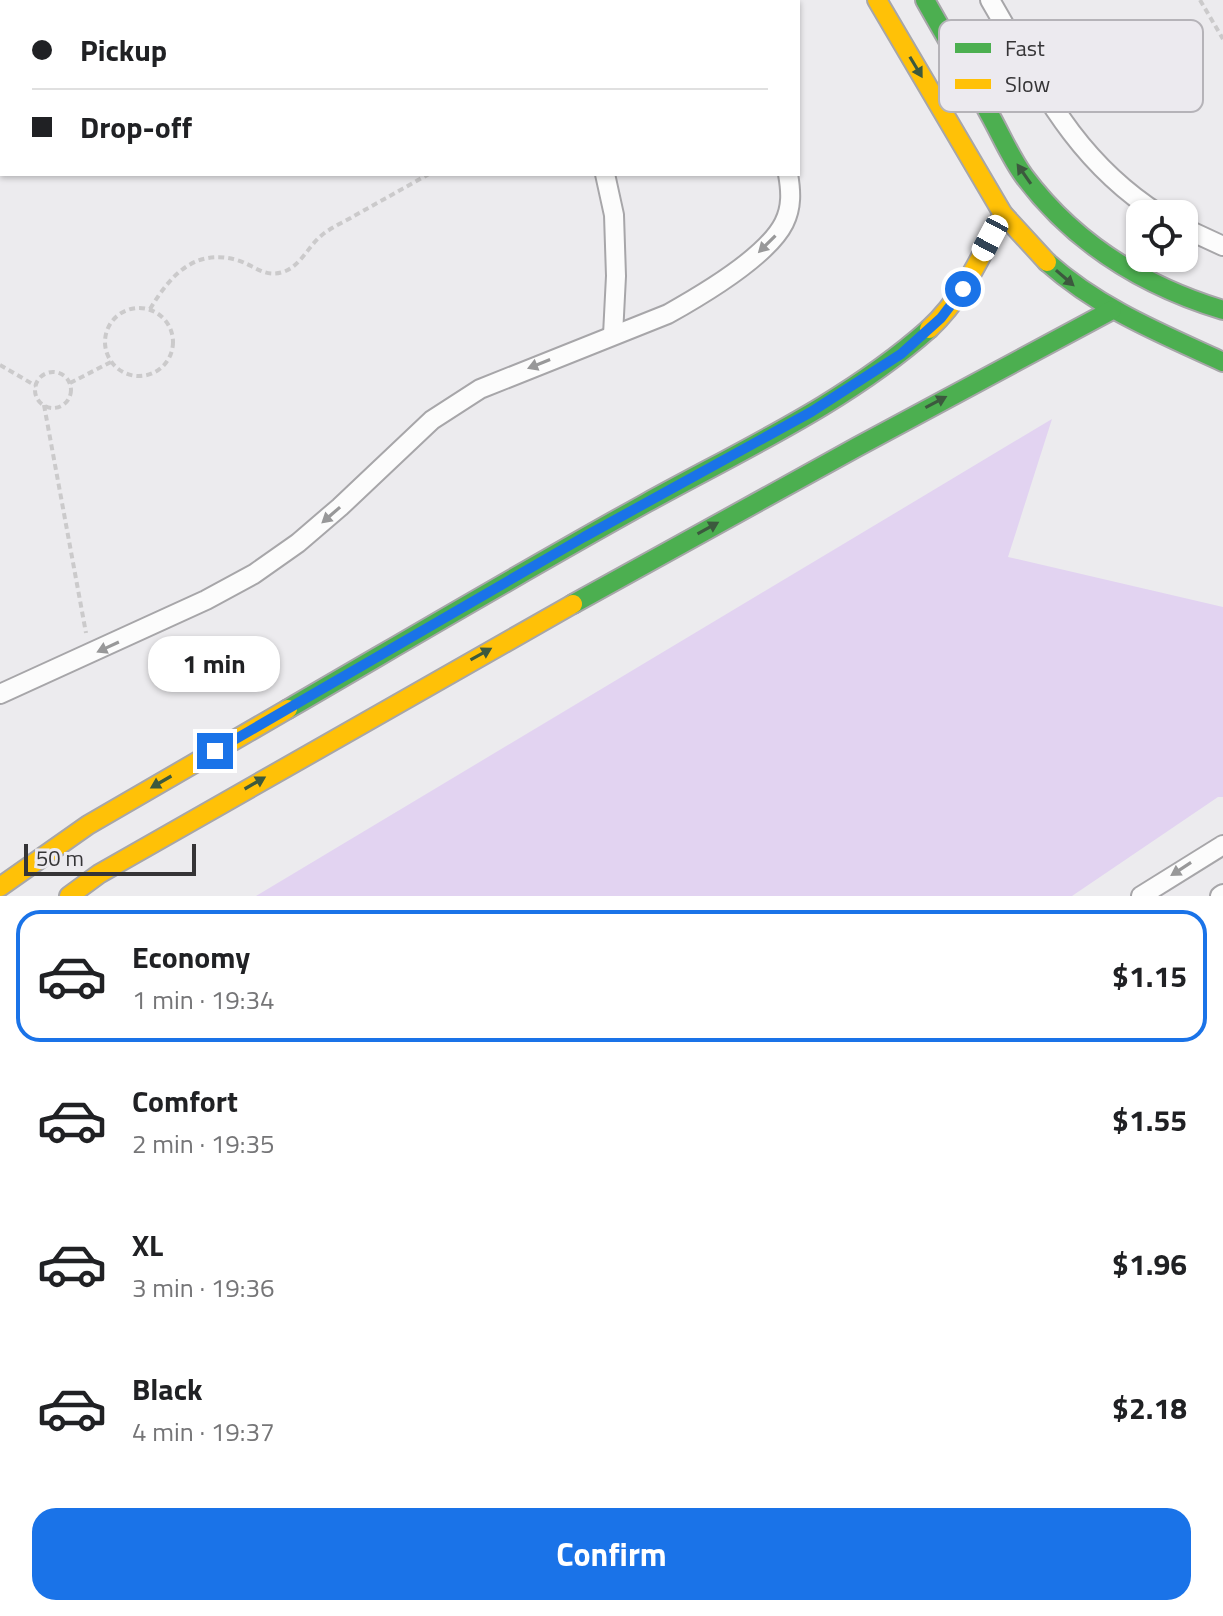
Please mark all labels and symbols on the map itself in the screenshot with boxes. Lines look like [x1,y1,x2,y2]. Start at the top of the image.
legend [939,20,1203,112]
text: Fast [1005,31,1045,65]
one-way arrow [909,56,923,78]
text: Slow [1005,67,1051,101]
one-way arrow [1017,164,1032,185]
car [968,211,1012,265]
one-way arrow [758,235,777,253]
one-way arrow [1054,269,1074,286]
route start [945,271,981,307]
one-way arrow [527,358,551,371]
one-way arrow [925,396,947,410]
one-way arrow [321,506,341,523]
one-way arrow [697,521,720,535]
callout: 1 min [149,635,281,691]
one-way arrow [96,640,120,654]
one-way arrow [469,647,492,660]
route end [197,733,233,769]
one-way arrow [150,775,172,789]
one-way arrow [244,777,267,791]
scale bar [24,840,196,876]
one-way arrow [1171,862,1192,877]

